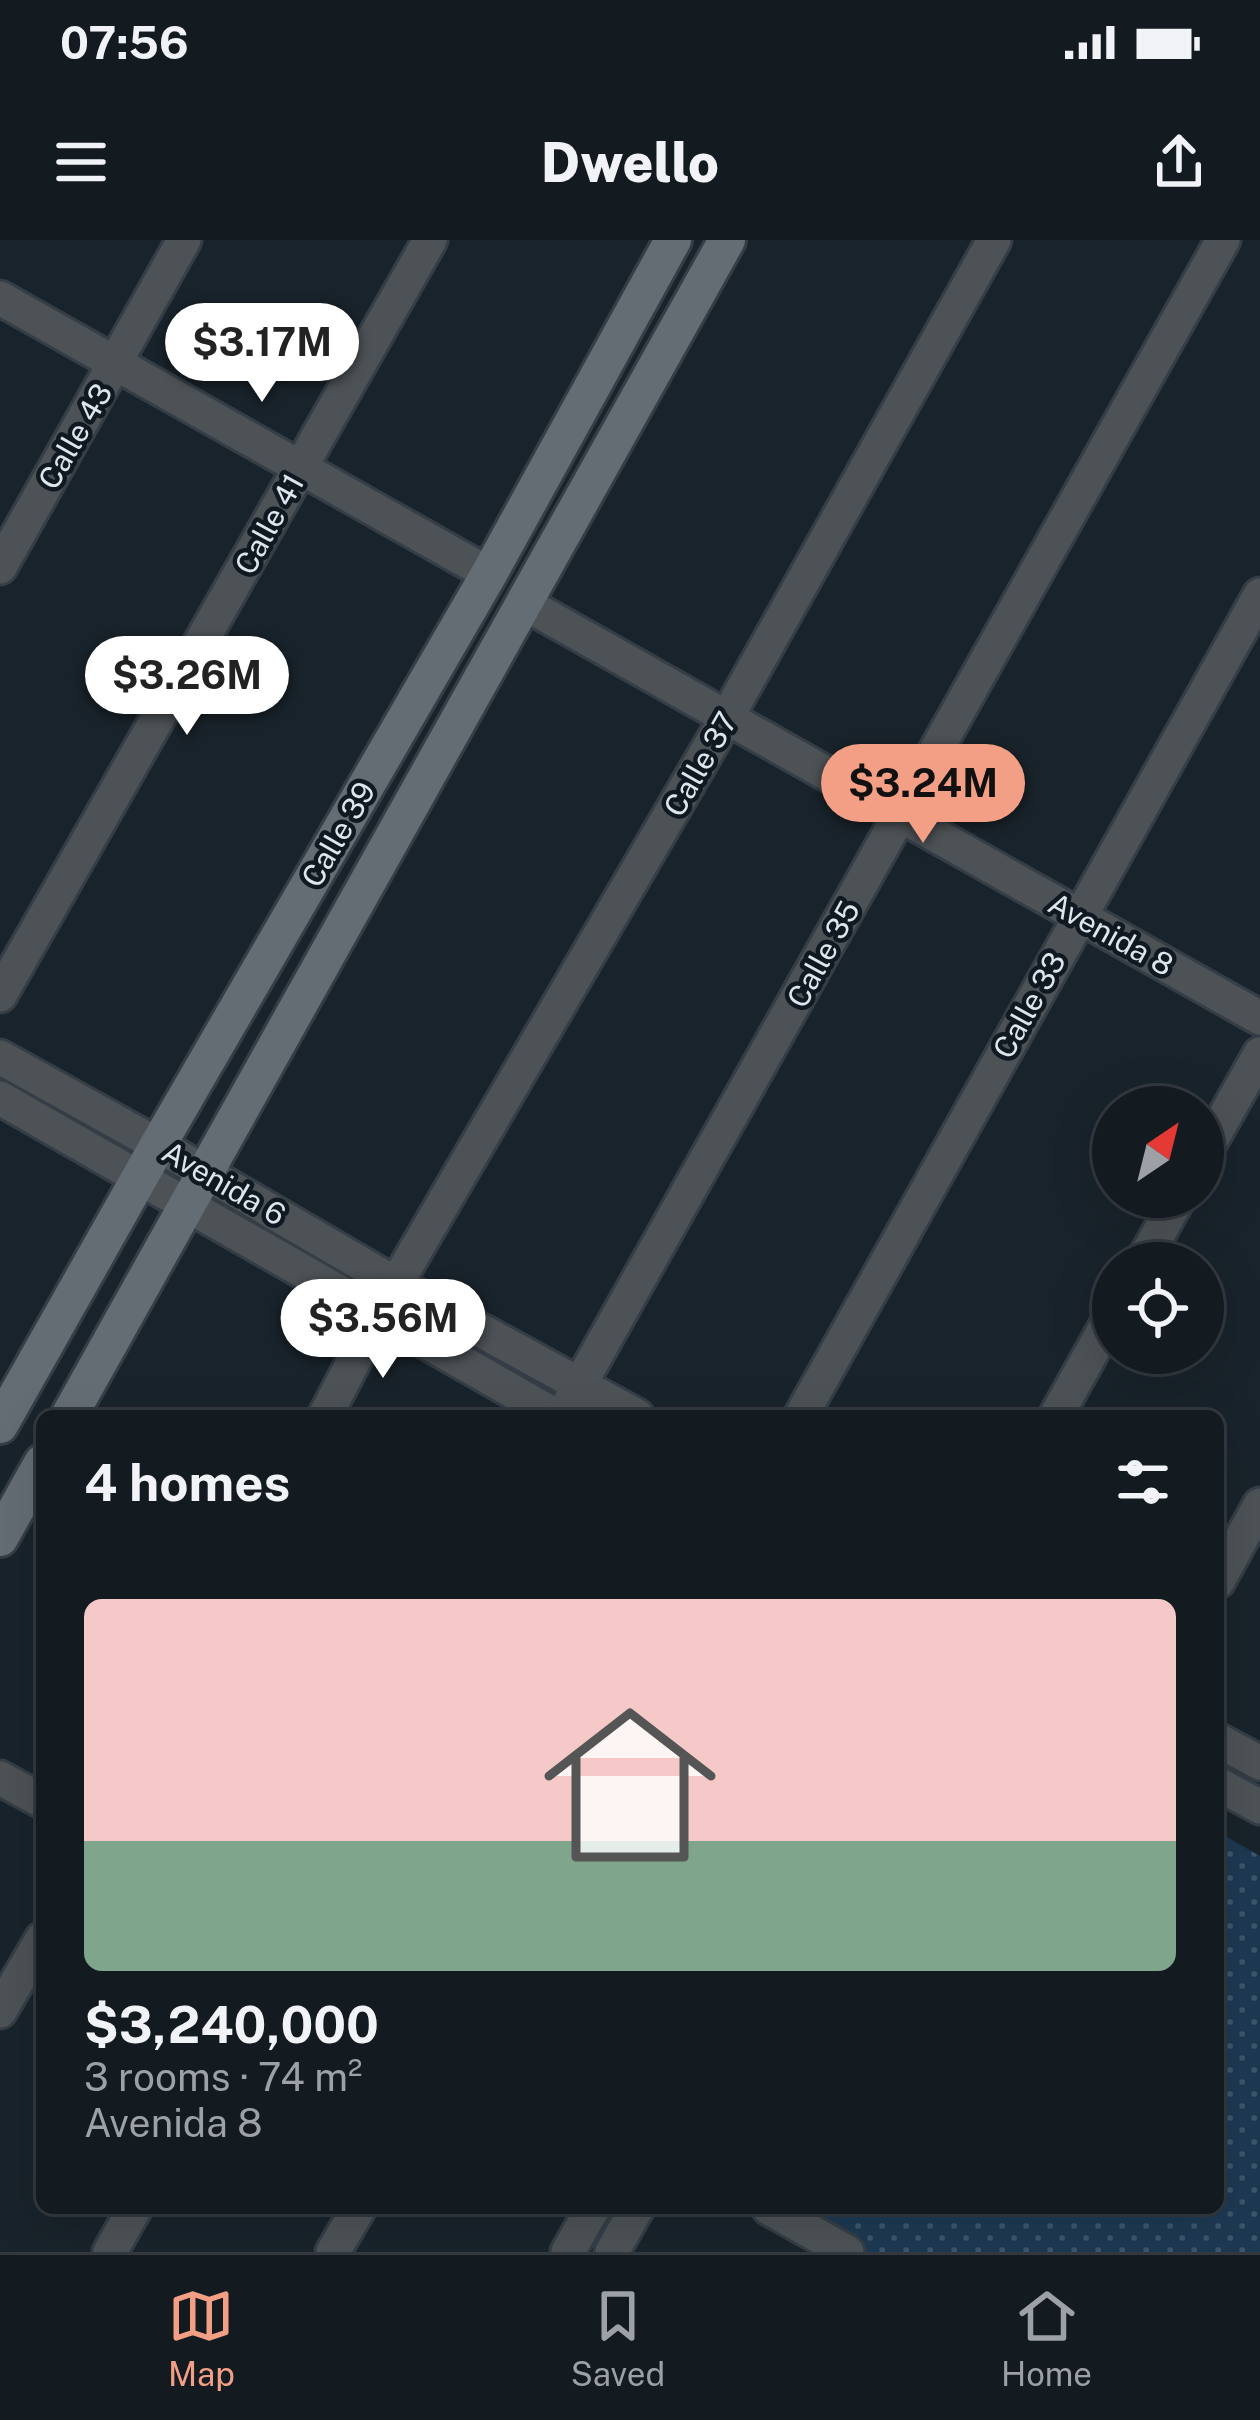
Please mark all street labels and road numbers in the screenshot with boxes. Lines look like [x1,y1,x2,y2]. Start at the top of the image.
street label: Calle 43 [30,377,120,495]
street label: Calle 41 [227,468,311,580]
street label: Calle 37 [656,705,744,823]
street label: Calle 39 [294,775,382,893]
street label: Avenida 8 [1042,885,1180,983]
street label: Calle 35 [779,894,867,1014]
street label: Calle 33 [985,946,1073,1064]
street label: Avenida 6 [156,1133,292,1233]

